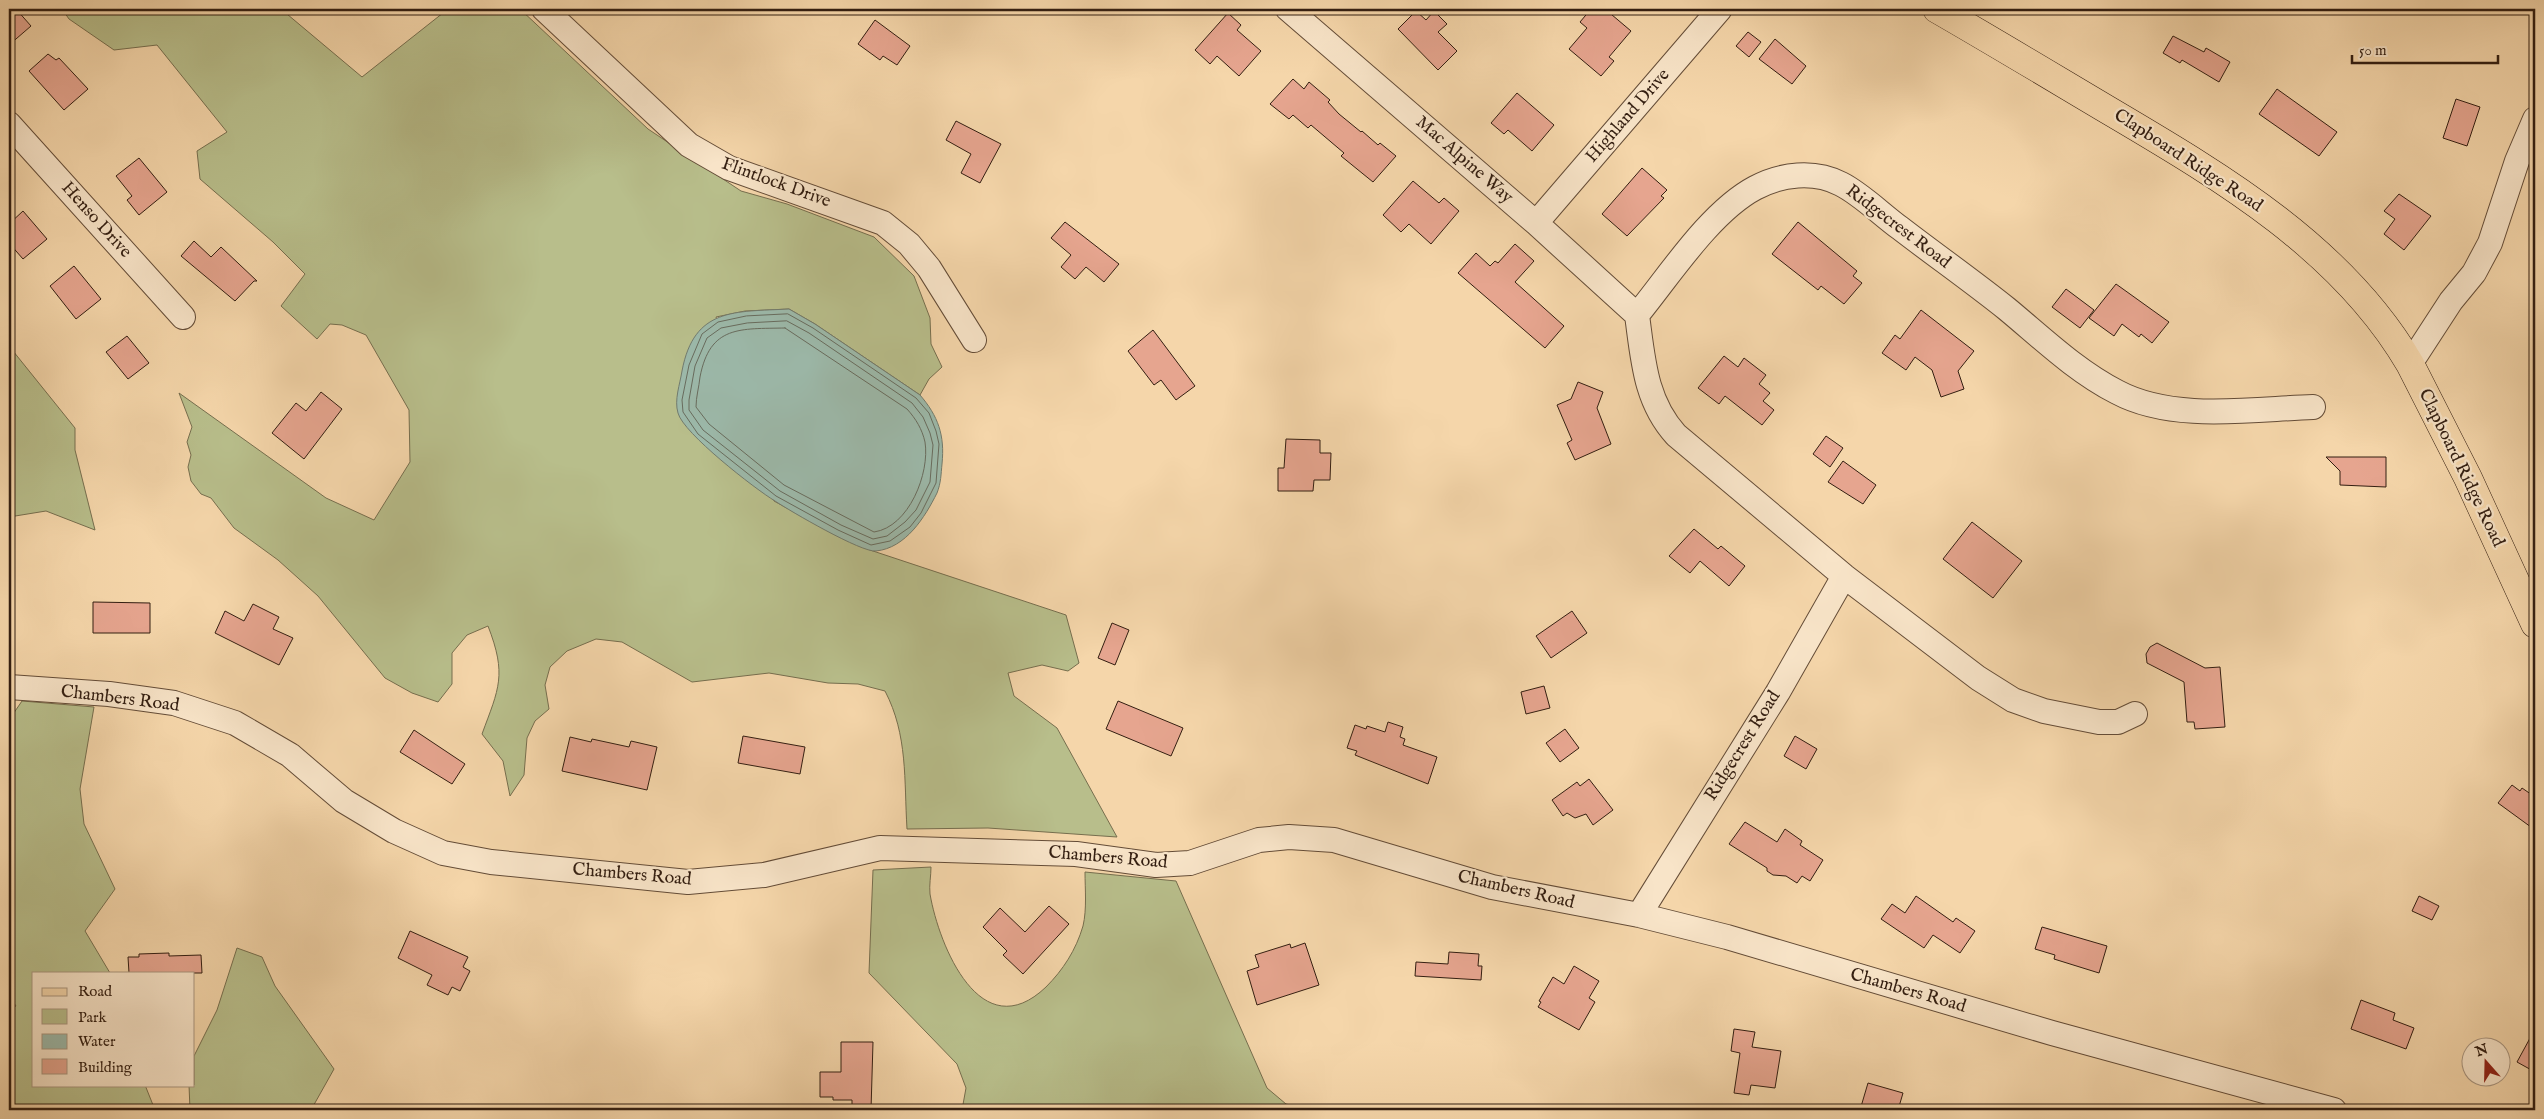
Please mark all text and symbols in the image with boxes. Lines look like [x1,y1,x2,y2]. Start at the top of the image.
scale bar [2352,32,2498,64]
text: 50 m [2359,41,2387,60]
street label: Highland Drive [1581,64,1675,168]
street label: Clapboard Ridge Road [2109,104,2267,218]
street label: Mac Alpine Way [1410,111,1518,209]
street label: Flintlock Drive [718,153,834,213]
street label: Henso Drive [56,177,136,263]
street label: Ridgecrest Road [1841,180,1955,274]
street label: Clapboard Ridge Road [2413,385,2509,551]
street label: Chambers Road [59,680,181,718]
street label: Ridgecrest Road [1700,686,1786,805]
street label: Chambers Road [1047,841,1169,875]
street label: Chambers Road [571,858,693,892]
street label: Chambers Road [1455,865,1577,915]
street label: Chambers Road [1847,963,1969,1019]
legend [32,972,195,1086]
text: Road [78,982,113,1001]
text: Park [78,1008,108,1027]
text: Water [78,1032,116,1051]
north arrow [2462,1036,2512,1086]
text: N [2472,1040,2491,1062]
text: Building [78,1058,133,1077]

